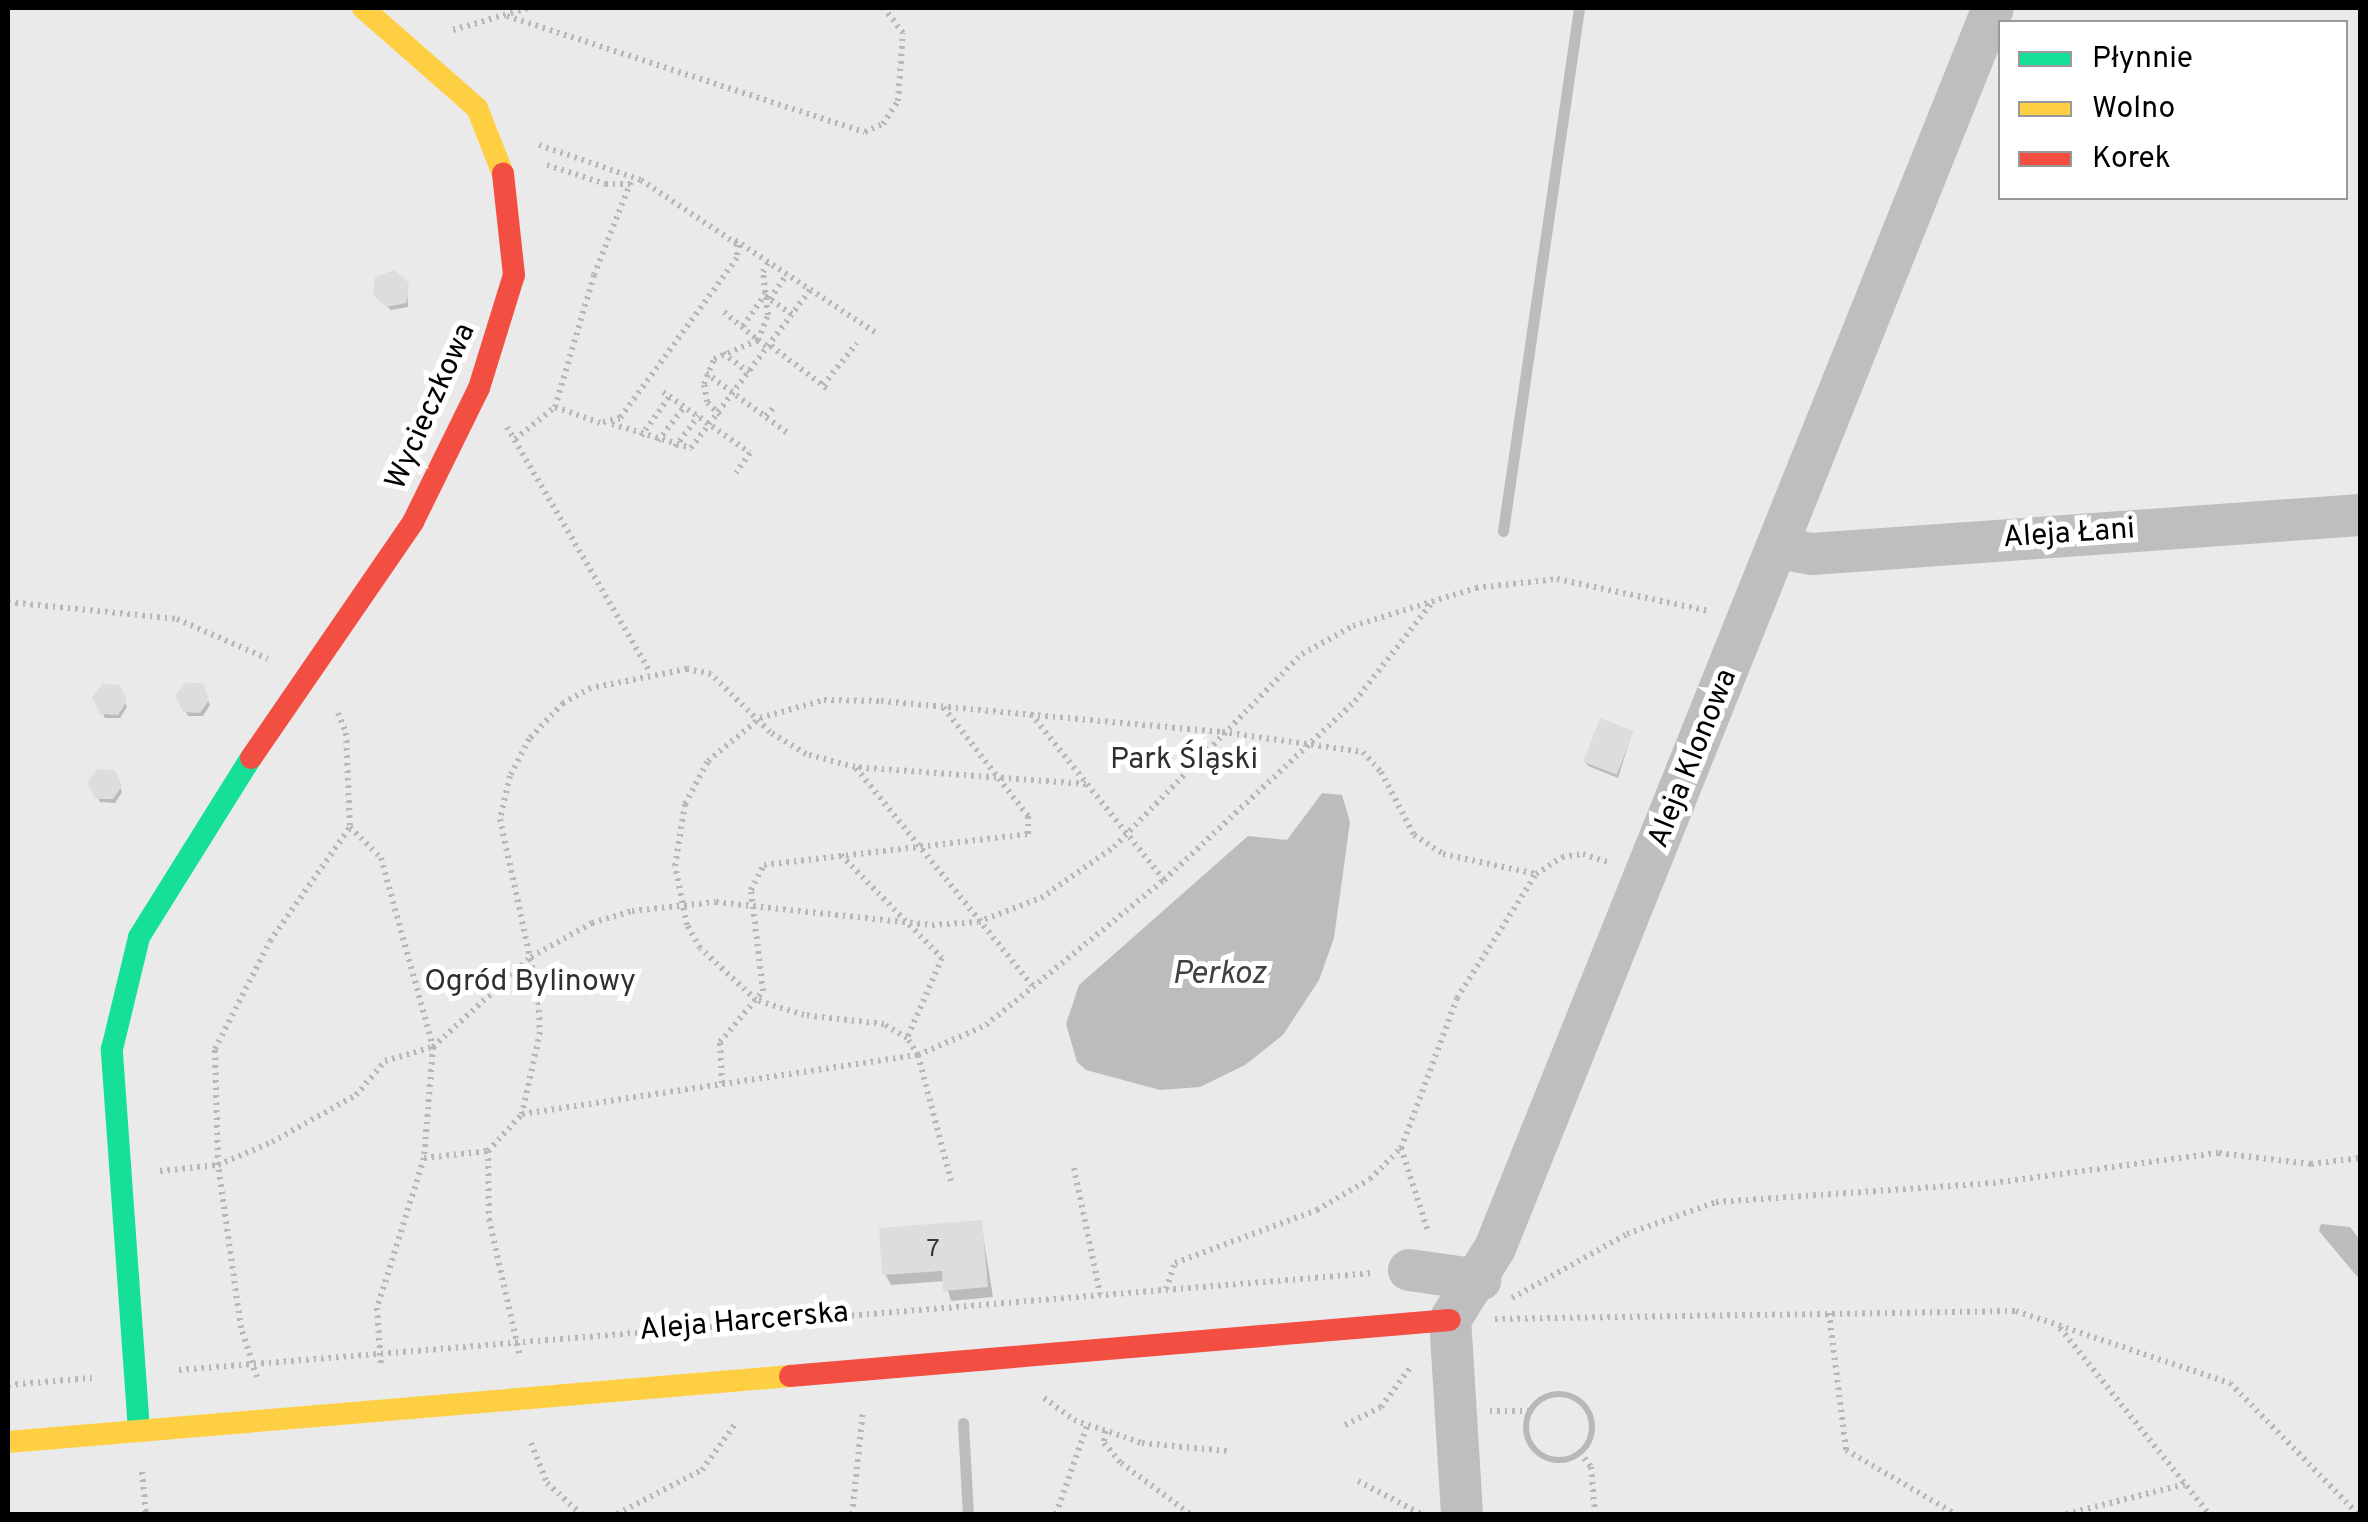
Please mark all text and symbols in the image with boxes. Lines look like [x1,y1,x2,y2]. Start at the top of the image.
legend [1998,20,2348,200]
text: Płynnie [2092,41,2193,78]
text: Wolno [2092,91,2175,128]
text: Korek [2092,141,2171,178]
street label: Wycieczkowa [379,318,485,496]
street label: Aleja Łani [2002,512,2136,558]
street label: Aleja Klonowa [1642,664,1746,854]
park label: Park Śląski [1110,743,1258,779]
water label: Perkoz [1172,956,1266,994]
park label: Ogród Bylinowy [424,965,636,1001]
house number: 7 [926,1235,940,1265]
street label: Aleja Harcerska [638,1296,850,1350]

